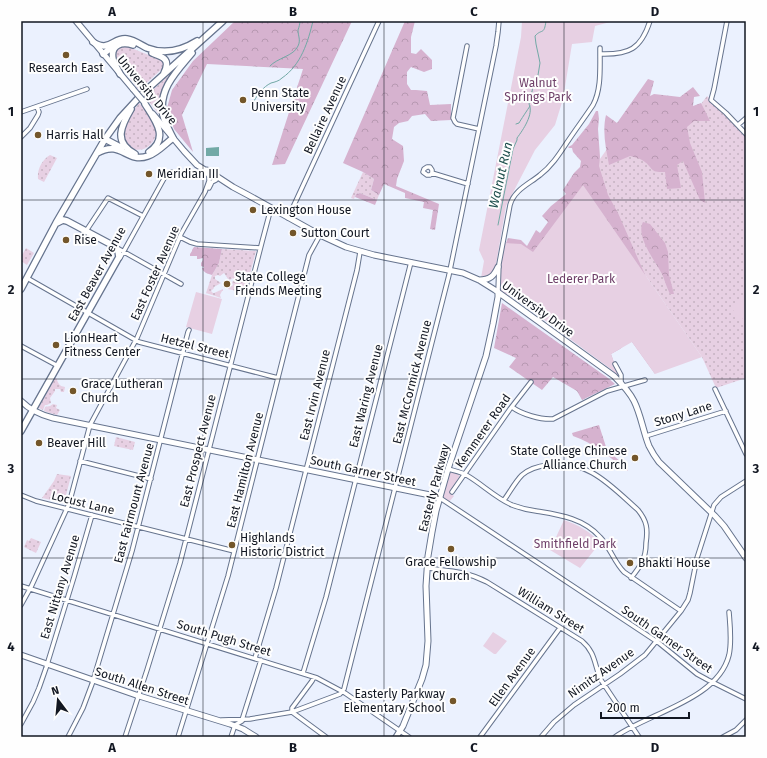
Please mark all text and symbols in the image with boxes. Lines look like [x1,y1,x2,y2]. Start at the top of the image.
text: A [107,4,116,19]
text: B [289,4,297,19]
text: C [470,4,478,19]
text: D [651,4,660,19]
marker: Research East [61,50,71,60]
street label: University Drive [114,53,180,127]
place label: Research East [28,61,104,75]
street label: Bellaire Avenue [301,74,349,156]
park label: Walnut Springs Park [504,76,572,104]
place label: Penn State University [251,86,309,114]
marker: Penn State University [238,95,248,105]
text: 1 [8,104,14,119]
text: 1 [753,104,759,119]
place label: Harris Hall [46,128,104,142]
marker: Harris Hall [33,130,43,140]
water label: Walnut Run [486,141,515,210]
place label: Meridian III [157,167,219,181]
marker: Meridian III [144,169,154,179]
place label: Lexington House [261,203,351,217]
marker: Lexington House [248,205,258,215]
street label: East Foster Avenue [128,223,182,323]
street label: East Beaver Avenue [65,224,129,324]
place label: Sutton Court [301,226,370,240]
marker: Sutton Court [288,228,298,238]
place label: Rise [74,233,97,247]
marker: Rise [61,235,71,245]
place label: State College Friends Meeting [235,270,322,298]
park label: Lederer Park [547,272,616,286]
street label: University Drive [499,278,577,340]
marker: State College Friends Meeting [222,279,232,289]
text: 2 [8,282,15,297]
text: 2 [753,282,760,297]
street label: East McCormick Avenue [390,318,434,446]
place label: LionHeart Fitness Center [64,331,141,359]
street label: Hetzel Street [159,331,231,361]
marker: LionHeart Fitness Center [51,340,61,350]
street label: East Waring Avenue [346,343,386,449]
street label: East Irvin Avenue [297,348,333,442]
place label: Grace Lutheran Church [81,377,163,405]
marker: Grace Lutheran Church [68,386,78,396]
street label: Kemmerer Road [452,391,514,471]
street label: East Prospect Avenue [177,393,219,509]
street label: Stony Lane [652,399,714,429]
street label: East Hamilton Avenue [224,411,266,529]
place label: Beaver Hill [47,436,106,450]
marker: Beaver Hill [34,438,44,448]
street label: East Fairmount Avenue [111,441,157,565]
street label: Easterly Parkway [416,442,452,533]
place label: State College Chinese Alliance Church [510,444,627,472]
street label: South Garner Street [309,453,418,489]
marker: State College Chinese Alliance Church [630,453,640,463]
text: 3 [7,461,15,476]
text: 3 [752,461,760,476]
street label: Locust Lane [50,488,116,518]
place label: Highlands Historic District [240,531,325,559]
street label: East Nittany Avenue [37,533,83,641]
park label: Smithfield Park [534,537,617,551]
marker: Highlands Historic District [227,540,237,550]
marker: Grace Fellowship Church [446,544,456,554]
place label: Grace Fellowship Church [405,555,497,583]
place label: Bhakti House [638,556,710,570]
marker: Bhakti House [625,558,635,568]
street label: William Street [515,584,588,636]
street label: South Garner Street [619,602,716,676]
street label: South Pugh Street [175,617,273,659]
text: 4 [7,639,15,654]
text: 4 [752,639,760,654]
street label: Ellen Avenue [486,645,538,709]
street label: Nimitz Avenue [565,645,637,701]
street label: South Allen Street [93,664,192,708]
north arrow [38,680,78,720]
text: N [50,684,61,698]
place label: Easterly Parkway Elementary School [343,687,445,715]
scale bar [601,694,689,720]
marker: Easterly Parkway Elementary School [448,696,458,706]
text: 200 m [607,701,640,715]
text: A [107,740,116,755]
text: B [289,740,297,755]
text: C [470,740,478,755]
text: D [651,740,660,755]

